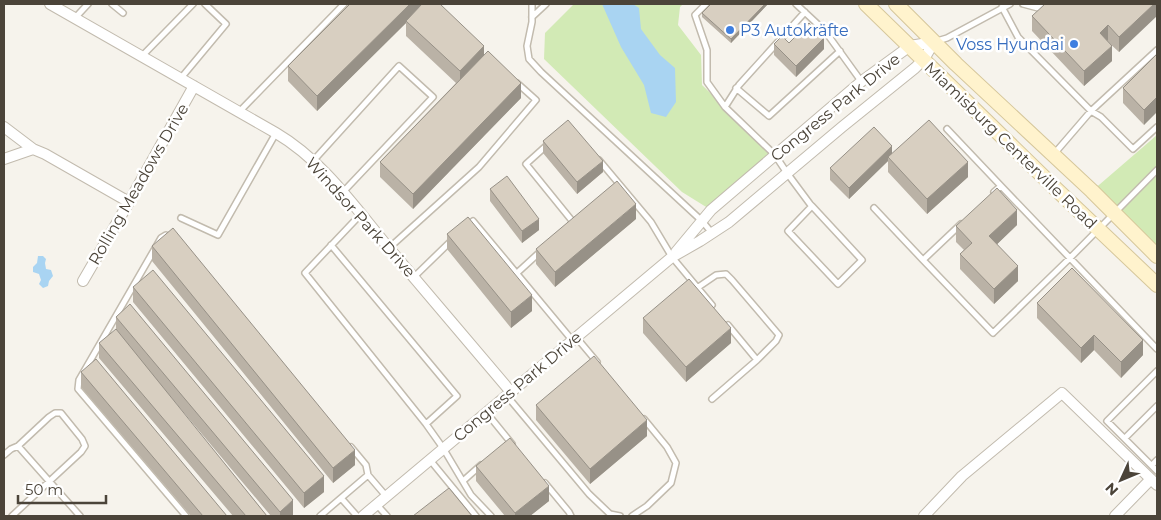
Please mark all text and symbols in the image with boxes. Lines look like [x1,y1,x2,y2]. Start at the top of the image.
place label: P3 Autokräfte [740,21,849,40]
marker: P3 Autokräfte [724,24,736,36]
place label: Voss Hyundai [956,35,1064,54]
marker: Voss Hyundai [1068,38,1080,50]
street label: Congress Park Drive [767,49,904,165]
street label: Miamisburg Centerville Road [920,58,1101,233]
street label: Rolling Meadows Drive [84,100,192,268]
street label: Windsor Park Drive [302,154,419,281]
street label: Congress Park Drive [450,327,585,445]
north arrow [1096,455,1146,505]
scale bar [18,472,105,504]
text: N [1101,479,1122,499]
text: 50 m [25,480,63,499]

